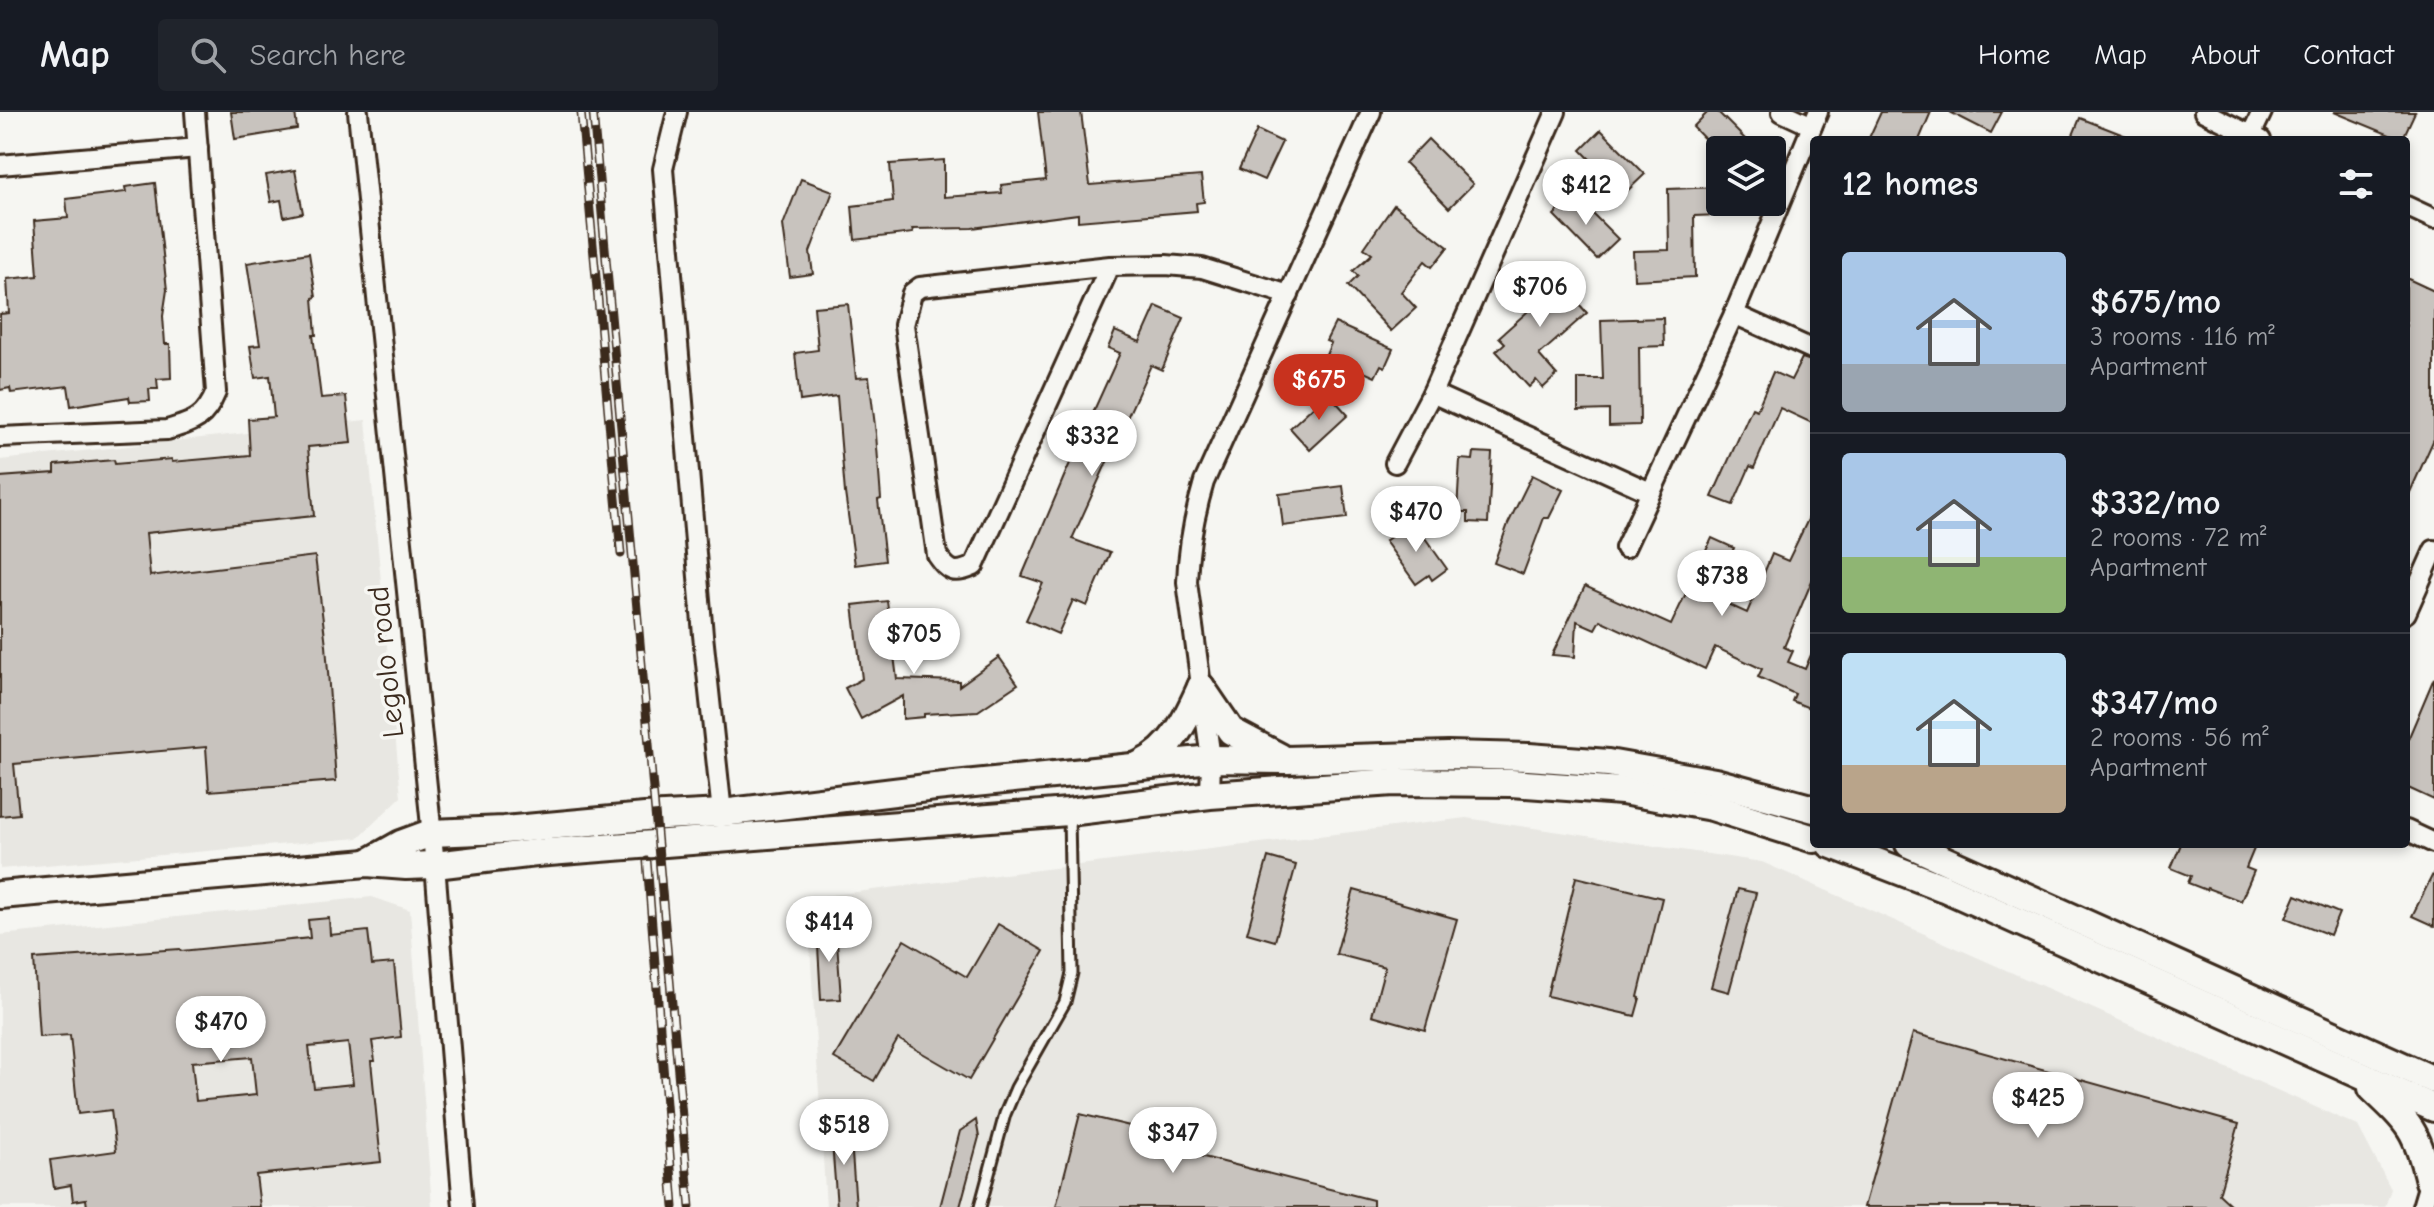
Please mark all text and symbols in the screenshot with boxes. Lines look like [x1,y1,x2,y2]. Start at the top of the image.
search box [158,19,718,91]
text: Map [40,33,110,77]
icon: search [186,33,230,77]
text: Search here [250,38,406,73]
text: Home [1978,39,2050,71]
text: Map [2094,39,2147,71]
text: About [2191,39,2259,71]
text: Contact [2303,39,2394,71]
map controls [1706,136,1786,216]
button: layers [1706,136,1786,216]
pin: $412 [1539,159,1633,227]
icon: filters [2334,162,2378,206]
text: 12 homes [1842,164,1978,204]
text: $412 [1560,170,1612,200]
pin: $706 [1493,261,1587,329]
text: $706 [1512,272,1568,302]
text: $675/mo [2090,282,2221,322]
icon: home [1906,284,2002,380]
text: 3 rooms · 116 m² [2090,322,2275,352]
text: Apartment [2090,352,2206,382]
pin: $675 [1272,354,1366,422]
text: $675 [1292,365,1346,395]
pin: $332 [1045,410,1139,478]
text: $332 [1065,421,1119,451]
text: $332/mo [2090,483,2220,523]
icon: home [1906,485,2002,581]
pin: $470 [1369,486,1463,554]
text: $470 [1389,497,1443,527]
text: 2 rooms · 72 m² [2090,523,2267,553]
pin: $738 [1675,550,1769,618]
text: Apartment [2090,553,2206,583]
text: $738 [1695,561,1749,591]
street label: Legolo road [361,584,411,740]
pin: $705 [867,608,961,676]
text: $705 [886,619,942,649]
text: $347/mo [2090,683,2218,723]
icon: home [1906,685,2002,781]
text: 2 rooms · 56 m² [2090,723,2269,753]
text: Apartment [2090,753,2206,783]
pin: $414 [782,896,876,964]
text: $414 [804,907,854,937]
pin: $470 [174,996,268,1064]
text: $470 [194,1007,248,1037]
pin: $425 [1991,1072,2085,1140]
text: $425 [2011,1083,2065,1113]
pin: $518 [797,1099,891,1167]
pin: $347 [1126,1107,1220,1175]
text: $518 [818,1110,871,1140]
text: $347 [1147,1118,1199,1148]

